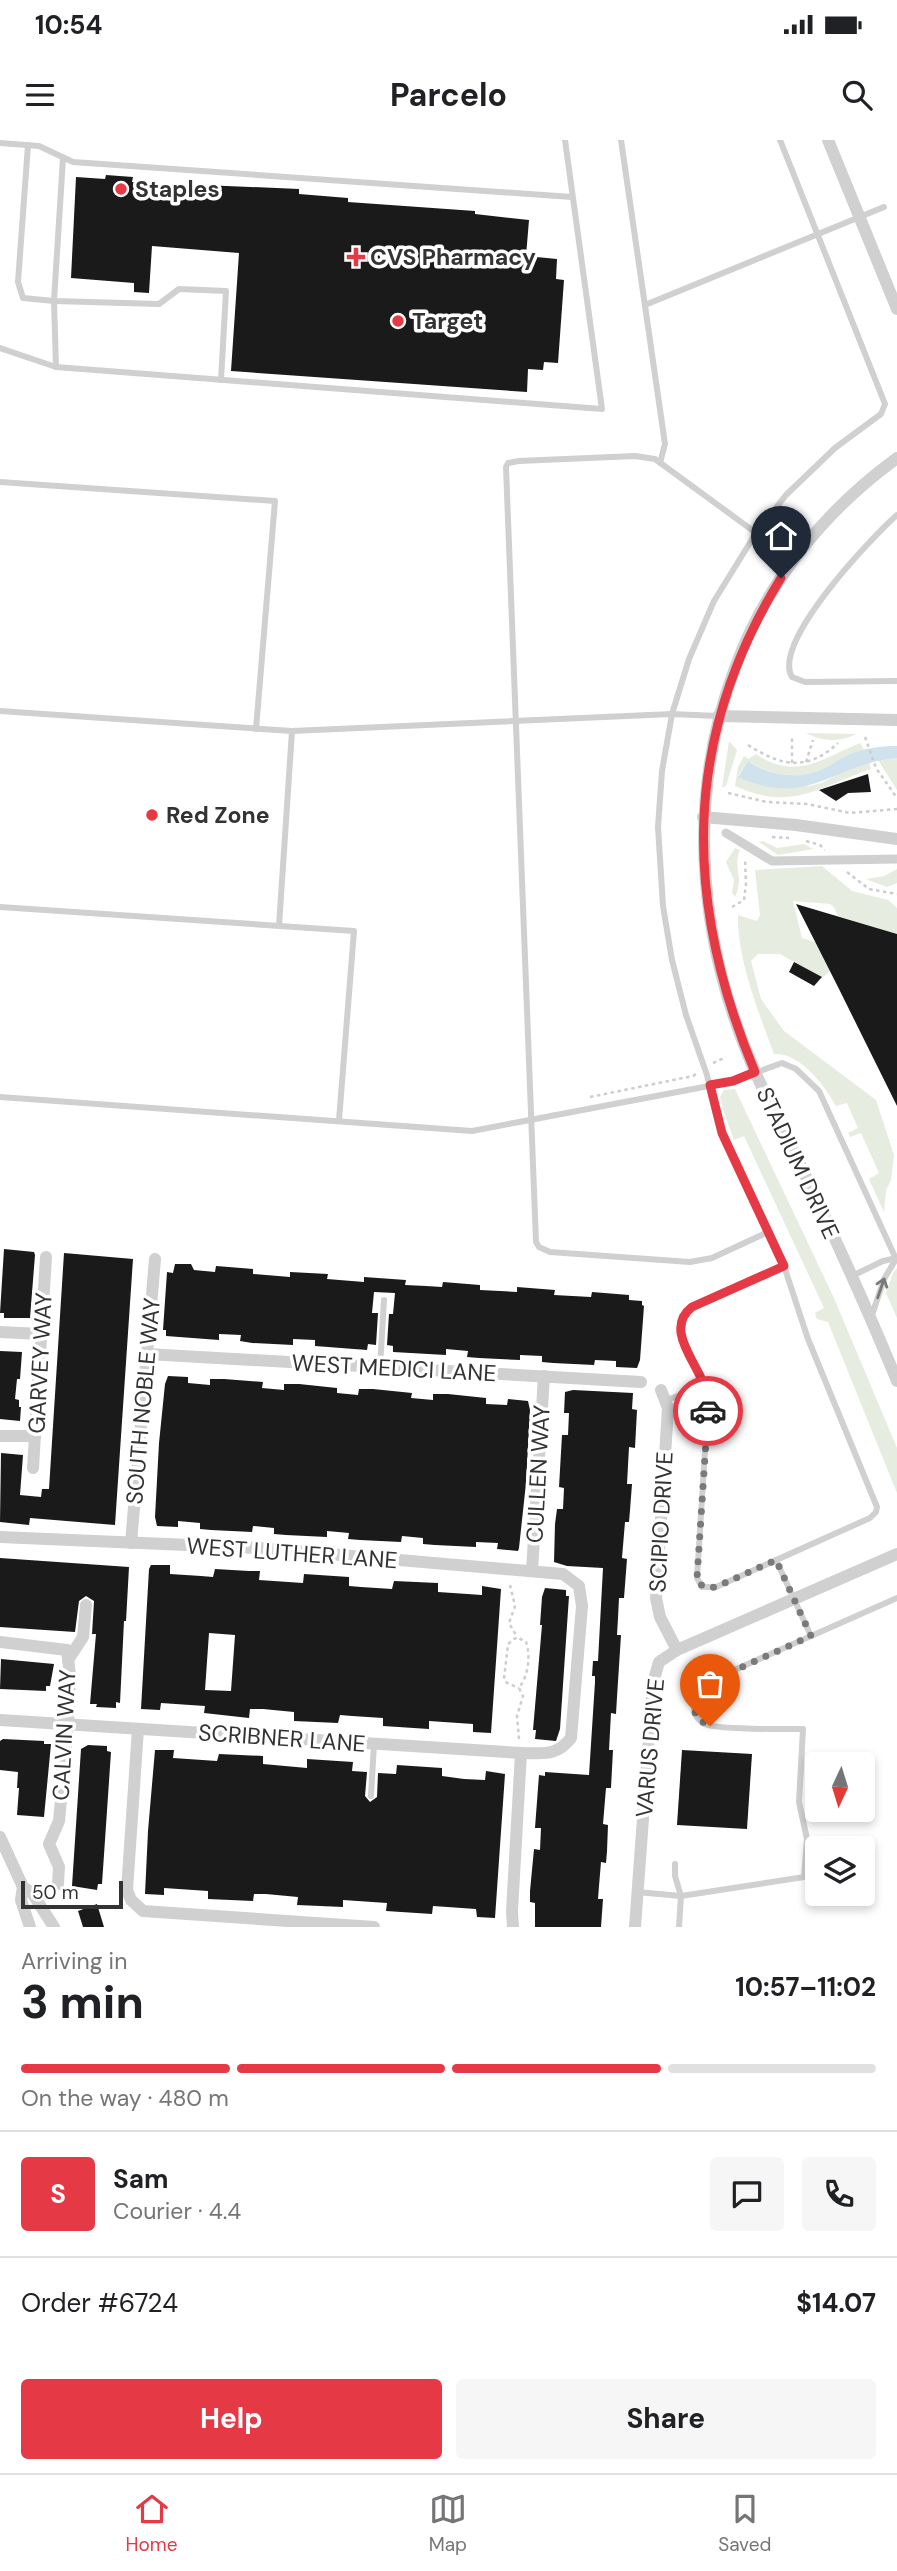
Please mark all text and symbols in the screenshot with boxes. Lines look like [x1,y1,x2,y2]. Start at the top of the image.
text: 10:54 [35,8,102,42]
text: Parcelo [390,74,507,116]
icon: menu [21,76,59,114]
icon: search [838,76,876,114]
place label: Staples [135,174,220,204]
marker: Staples [113,181,129,197]
place label: CVS Pharmacy [370,242,536,272]
marker: CVS Pharmacy [348,249,364,265]
place label: Target [412,306,483,336]
marker: Target [390,313,406,329]
pin [751,506,811,578]
icon: home [762,517,800,555]
place label: Red Zone [166,800,269,830]
marker: Red Zone [144,807,160,823]
street label: STADIUM DRIVE [750,1082,846,1244]
one-way arrow [876,1278,888,1300]
street label: GARVEY WAY [21,1292,59,1434]
street label: SOUTH NOBLE WAY [119,1296,167,1506]
street label: WEST MEDICI LANE [291,1348,497,1388]
courier [673,1376,743,1446]
icon: car [689,1392,727,1430]
street label: CULLEN WAY [519,1404,557,1544]
street label: SCIPIO DRIVE [642,1451,680,1593]
street label: WEST LUTHER LANE [186,1531,398,1575]
pin [680,1654,740,1726]
icon: bag [691,1665,729,1703]
street label: CALVIN WAY [46,1669,82,1801]
street label: VARUS DRIVE [629,1677,671,1819]
street label: SCRIBNER LANE [197,1717,367,1759]
north arrow [805,1752,875,1822]
map controls [805,1752,875,1906]
button: layers [805,1836,875,1906]
scale bar [21,1878,122,1910]
text: 50 m [32,1880,79,1905]
text: Arriving in [21,1946,127,1976]
text: 10:57–11:02 [735,1970,876,2004]
text: 3 min [21,1972,144,2032]
text: On the way · 480 m [21,2083,229,2113]
button: chat [710,2157,784,2231]
button: phone [802,2157,876,2231]
text: Sam [113,2162,168,2196]
text: S [50,2177,66,2211]
text: Courier · 4.4 [113,2196,241,2226]
text: Order #6724 [21,2286,178,2320]
text: $14.07 [796,2286,876,2320]
button: Help [21,2379,442,2459]
button: Share [456,2379,876,2459]
tab: Home [126,2490,178,2557]
tab: Map [429,2490,467,2557]
tab: Saved [718,2490,771,2557]

